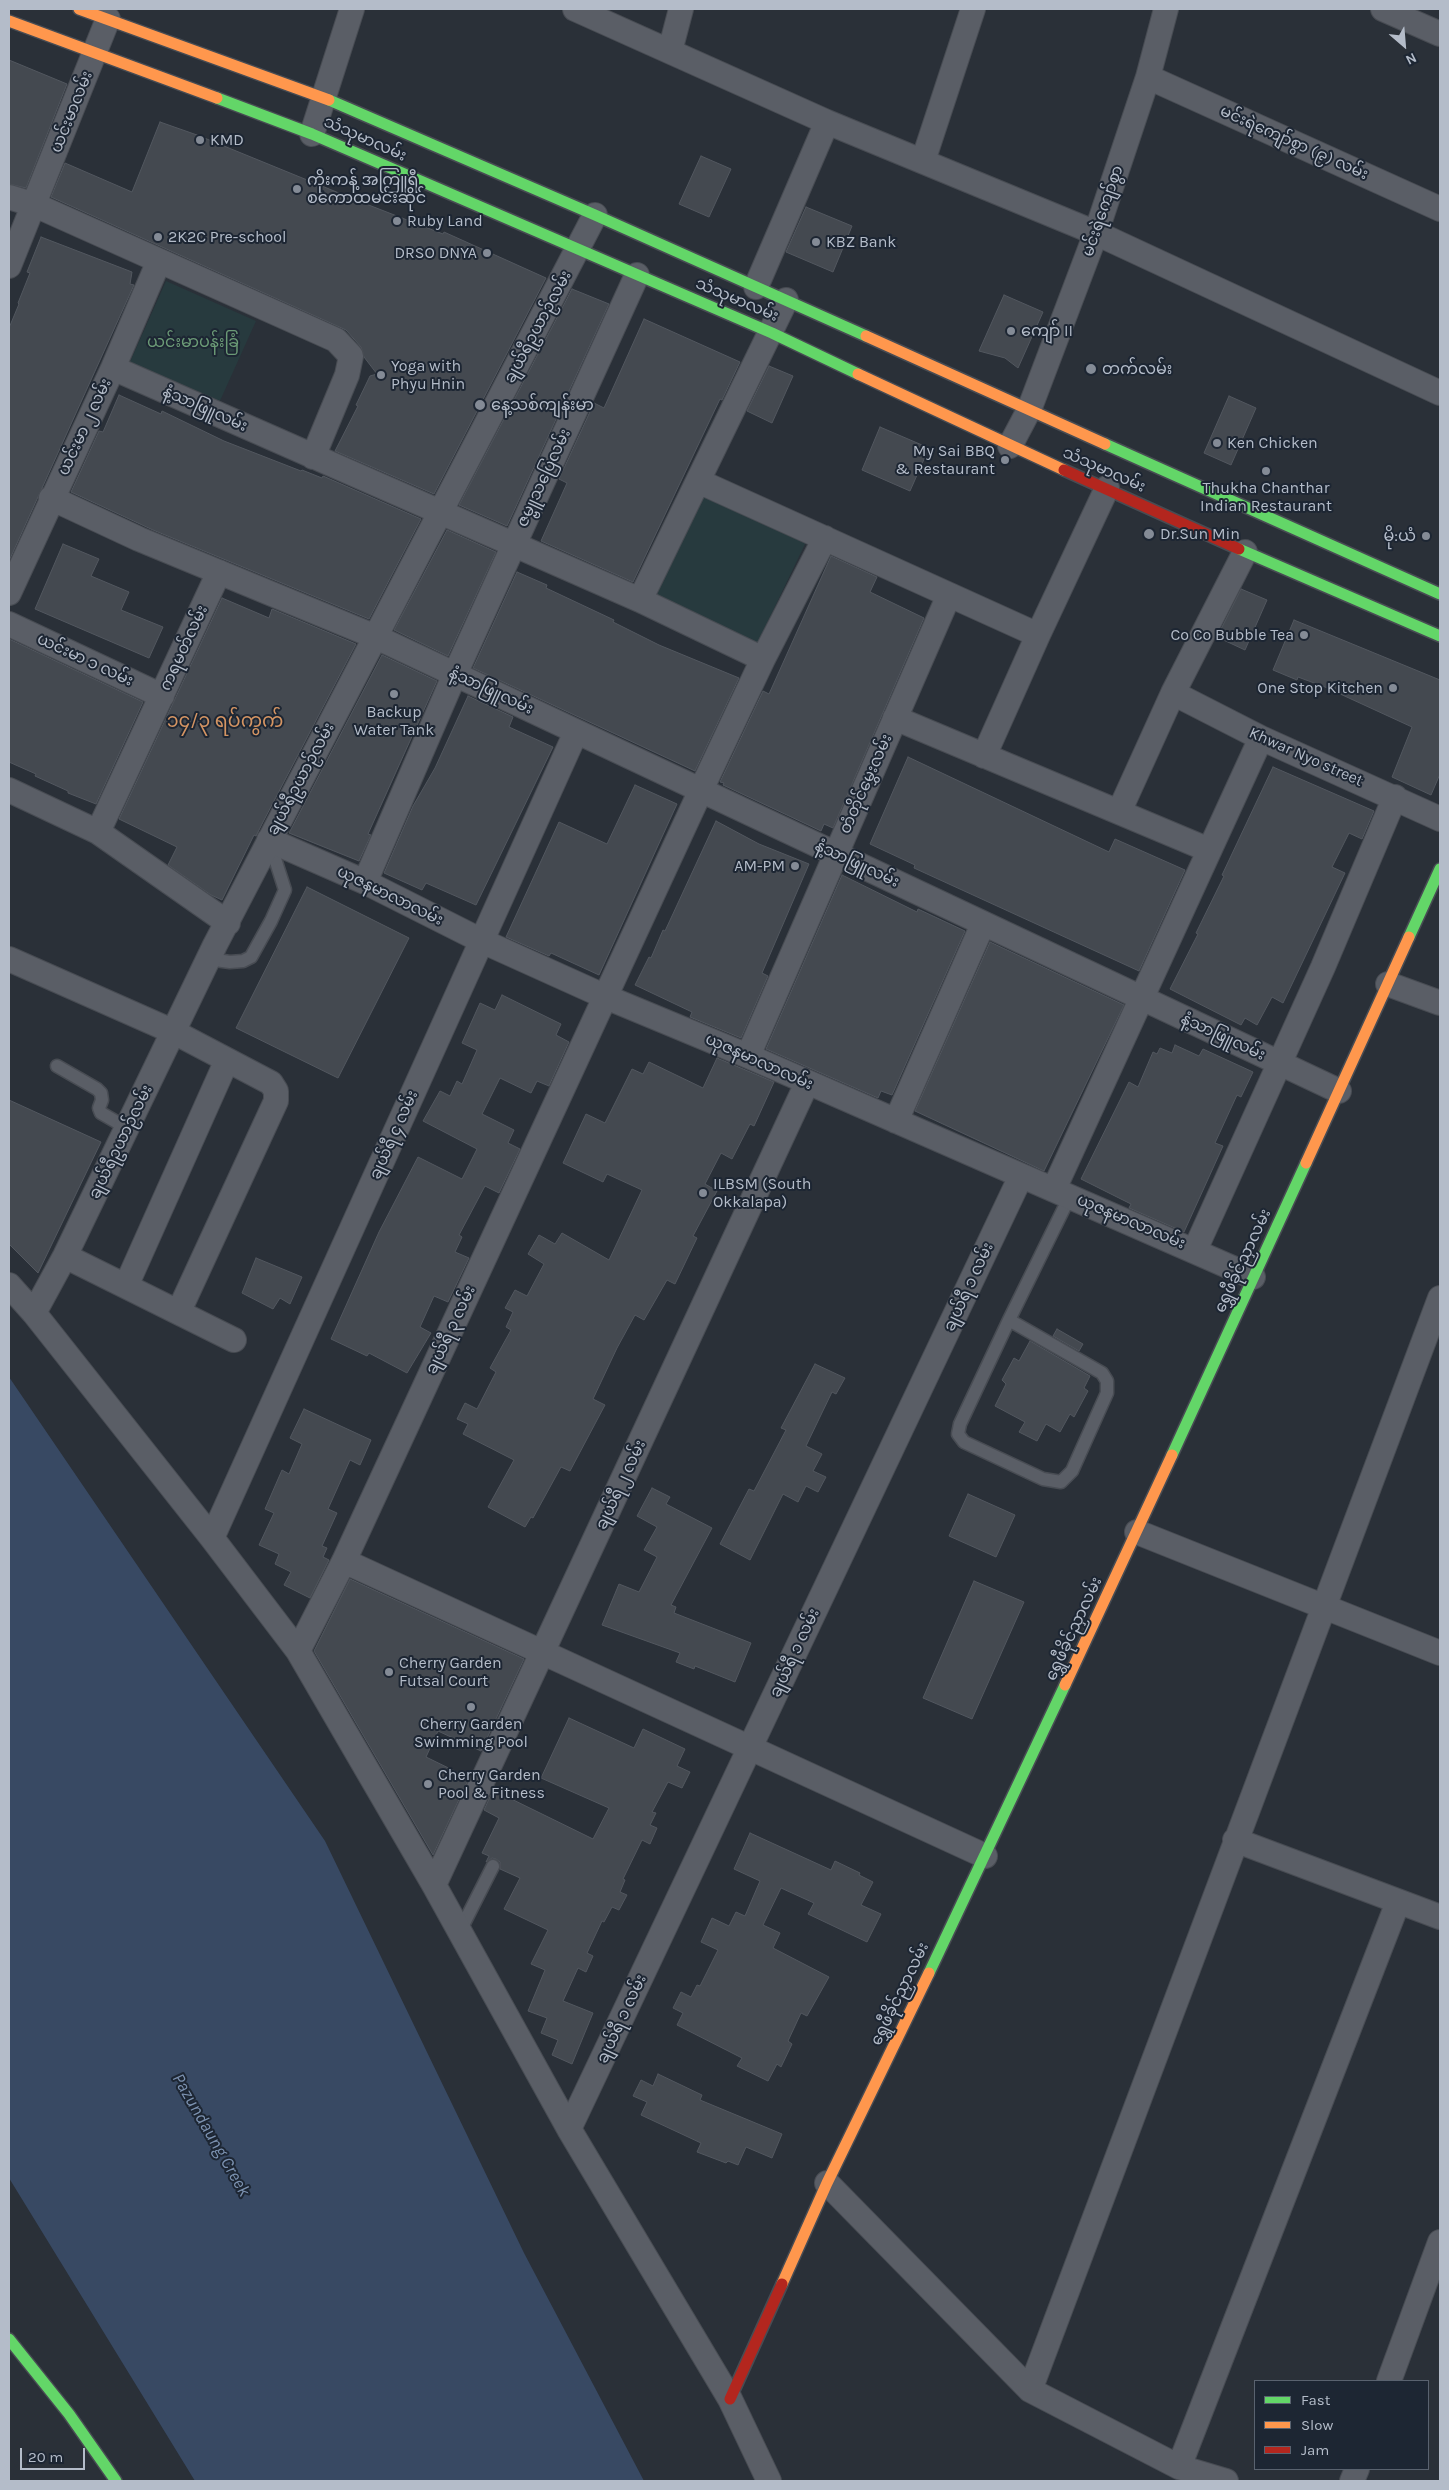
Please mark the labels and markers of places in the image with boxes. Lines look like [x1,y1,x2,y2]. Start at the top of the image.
place label: KMD [210,130,244,150]
marker: KMD [194,134,206,146]
place label: ကိုးကန့် အကြူရီ စကောထမင်းဆိုင် [307,170,426,208]
marker: ကိုးကန့် အကြူရီ စကောထမင်းဆိုင် [291,183,303,195]
place label: Ruby Land [407,211,483,231]
marker: Ruby Land [391,215,403,227]
place label: 2K2C Pre-school [168,227,287,247]
marker: 2K2C Pre-school [152,231,164,243]
place label: KBZ Bank [826,232,896,252]
marker: KBZ Bank [810,236,822,248]
place label: DRSO DNYA [394,243,477,263]
marker: DRSO DNYA [481,247,493,259]
place label: ကျော် II [1021,321,1073,341]
marker: ကျော် II [1005,325,1017,337]
place label: Yoga with Phyu Hnin [391,356,465,394]
place label: တက်လမ်း [1102,359,1172,379]
marker: တက်လမ်း [1084,362,1098,376]
marker: Yoga with Phyu Hnin [375,369,387,381]
place label: နေ့သစ်ကျန်းမာ [491,395,594,415]
marker: နေ့သစ်ကျန်းမာ [473,398,487,412]
place label: Ken Chicken [1227,433,1318,453]
marker: Ken Chicken [1211,437,1223,449]
place label: My Sai BBQ & Restaurant [895,441,995,479]
marker: My Sai BBQ & Restaurant [999,454,1011,466]
marker: Thukha Chanthar Indian Restaurant [1260,465,1272,477]
place label: Thukha Chanthar Indian Restaurant [1200,478,1332,516]
place label: Dr.Sun Min [1160,524,1240,544]
place label: မို:ယံ [1383,526,1416,546]
marker: Dr.Sun Min [1142,527,1156,541]
marker: မို:ယံ [1420,530,1432,542]
place label: Co Co Bubble Tea [1170,625,1294,645]
marker: Co Co Bubble Tea [1298,629,1310,641]
place label: One Stop Kitchen [1257,678,1383,698]
marker: One Stop Kitchen [1387,682,1399,694]
marker: Backup Water Tank [388,688,400,700]
place label: Backup Water Tank [354,702,434,740]
place label: AM-PM [734,856,785,876]
marker: AM-PM [789,860,801,872]
place label: ILBSM (South Okkalapa) [713,1174,811,1212]
marker: ILBSM (South Okkalapa) [697,1187,709,1199]
place label: Cherry Garden Futsal Court [399,1653,502,1691]
marker: Cherry Garden Futsal Court [383,1666,395,1678]
marker: Cherry Garden Swimming Pool [465,1701,477,1713]
place label: Cherry Garden Swimming Pool [414,1714,528,1752]
place label: Cherry Garden Pool & Fitness [438,1765,545,1803]
marker: Cherry Garden Pool & Fitness [422,1778,434,1790]

